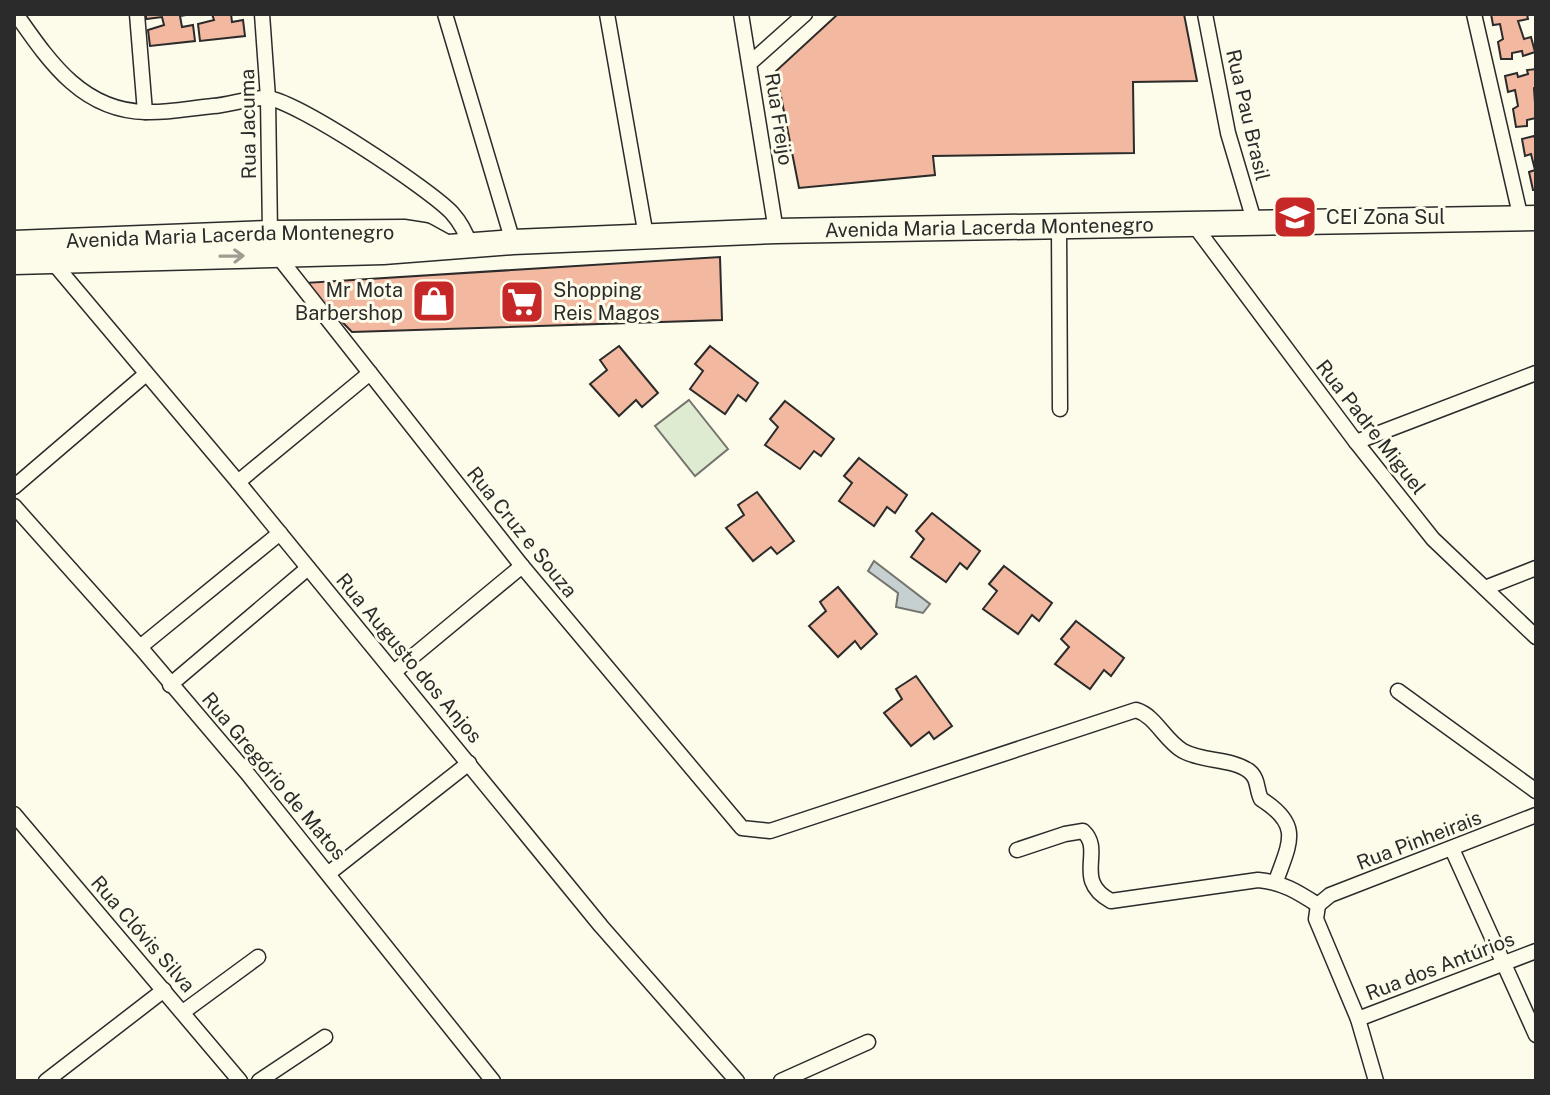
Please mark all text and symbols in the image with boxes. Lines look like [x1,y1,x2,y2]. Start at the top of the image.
street label: Rua Pau Brasil [1221,47,1275,183]
street label: Rua Jacuma [235,68,261,180]
street label: Rua Freijo [760,71,798,167]
school or university icon: CEI Zona Sul [1271,193,1319,241]
place label: CEI Zona Sul [1326,205,1445,229]
street label: Avenida Maria Lacerda Montenegro [824,213,1154,242]
street label: Avenida Maria Lacerda Montenegro [65,220,394,253]
one-way arrow [218,248,245,263]
shop icon: Mr Mota Barbershop [410,277,458,325]
place label: Mr Mota Barbershop [295,278,403,325]
supermarket icon: Shopping Reis Magos [498,278,546,326]
place label: Shopping Reis Magos [553,278,660,325]
street label: Rua Padre Miguel [1311,355,1431,499]
street label: Rua Cruz e Souza [462,462,582,602]
street label: Rua Augusto dos Anjos [331,568,487,748]
street label: Rua Gregório de Matos [197,687,351,865]
street label: Rua Pinheirais [1353,805,1485,875]
street label: Rua Clóvis Silva [86,871,200,997]
street label: Rua dos Antúrios [1362,927,1518,1005]

